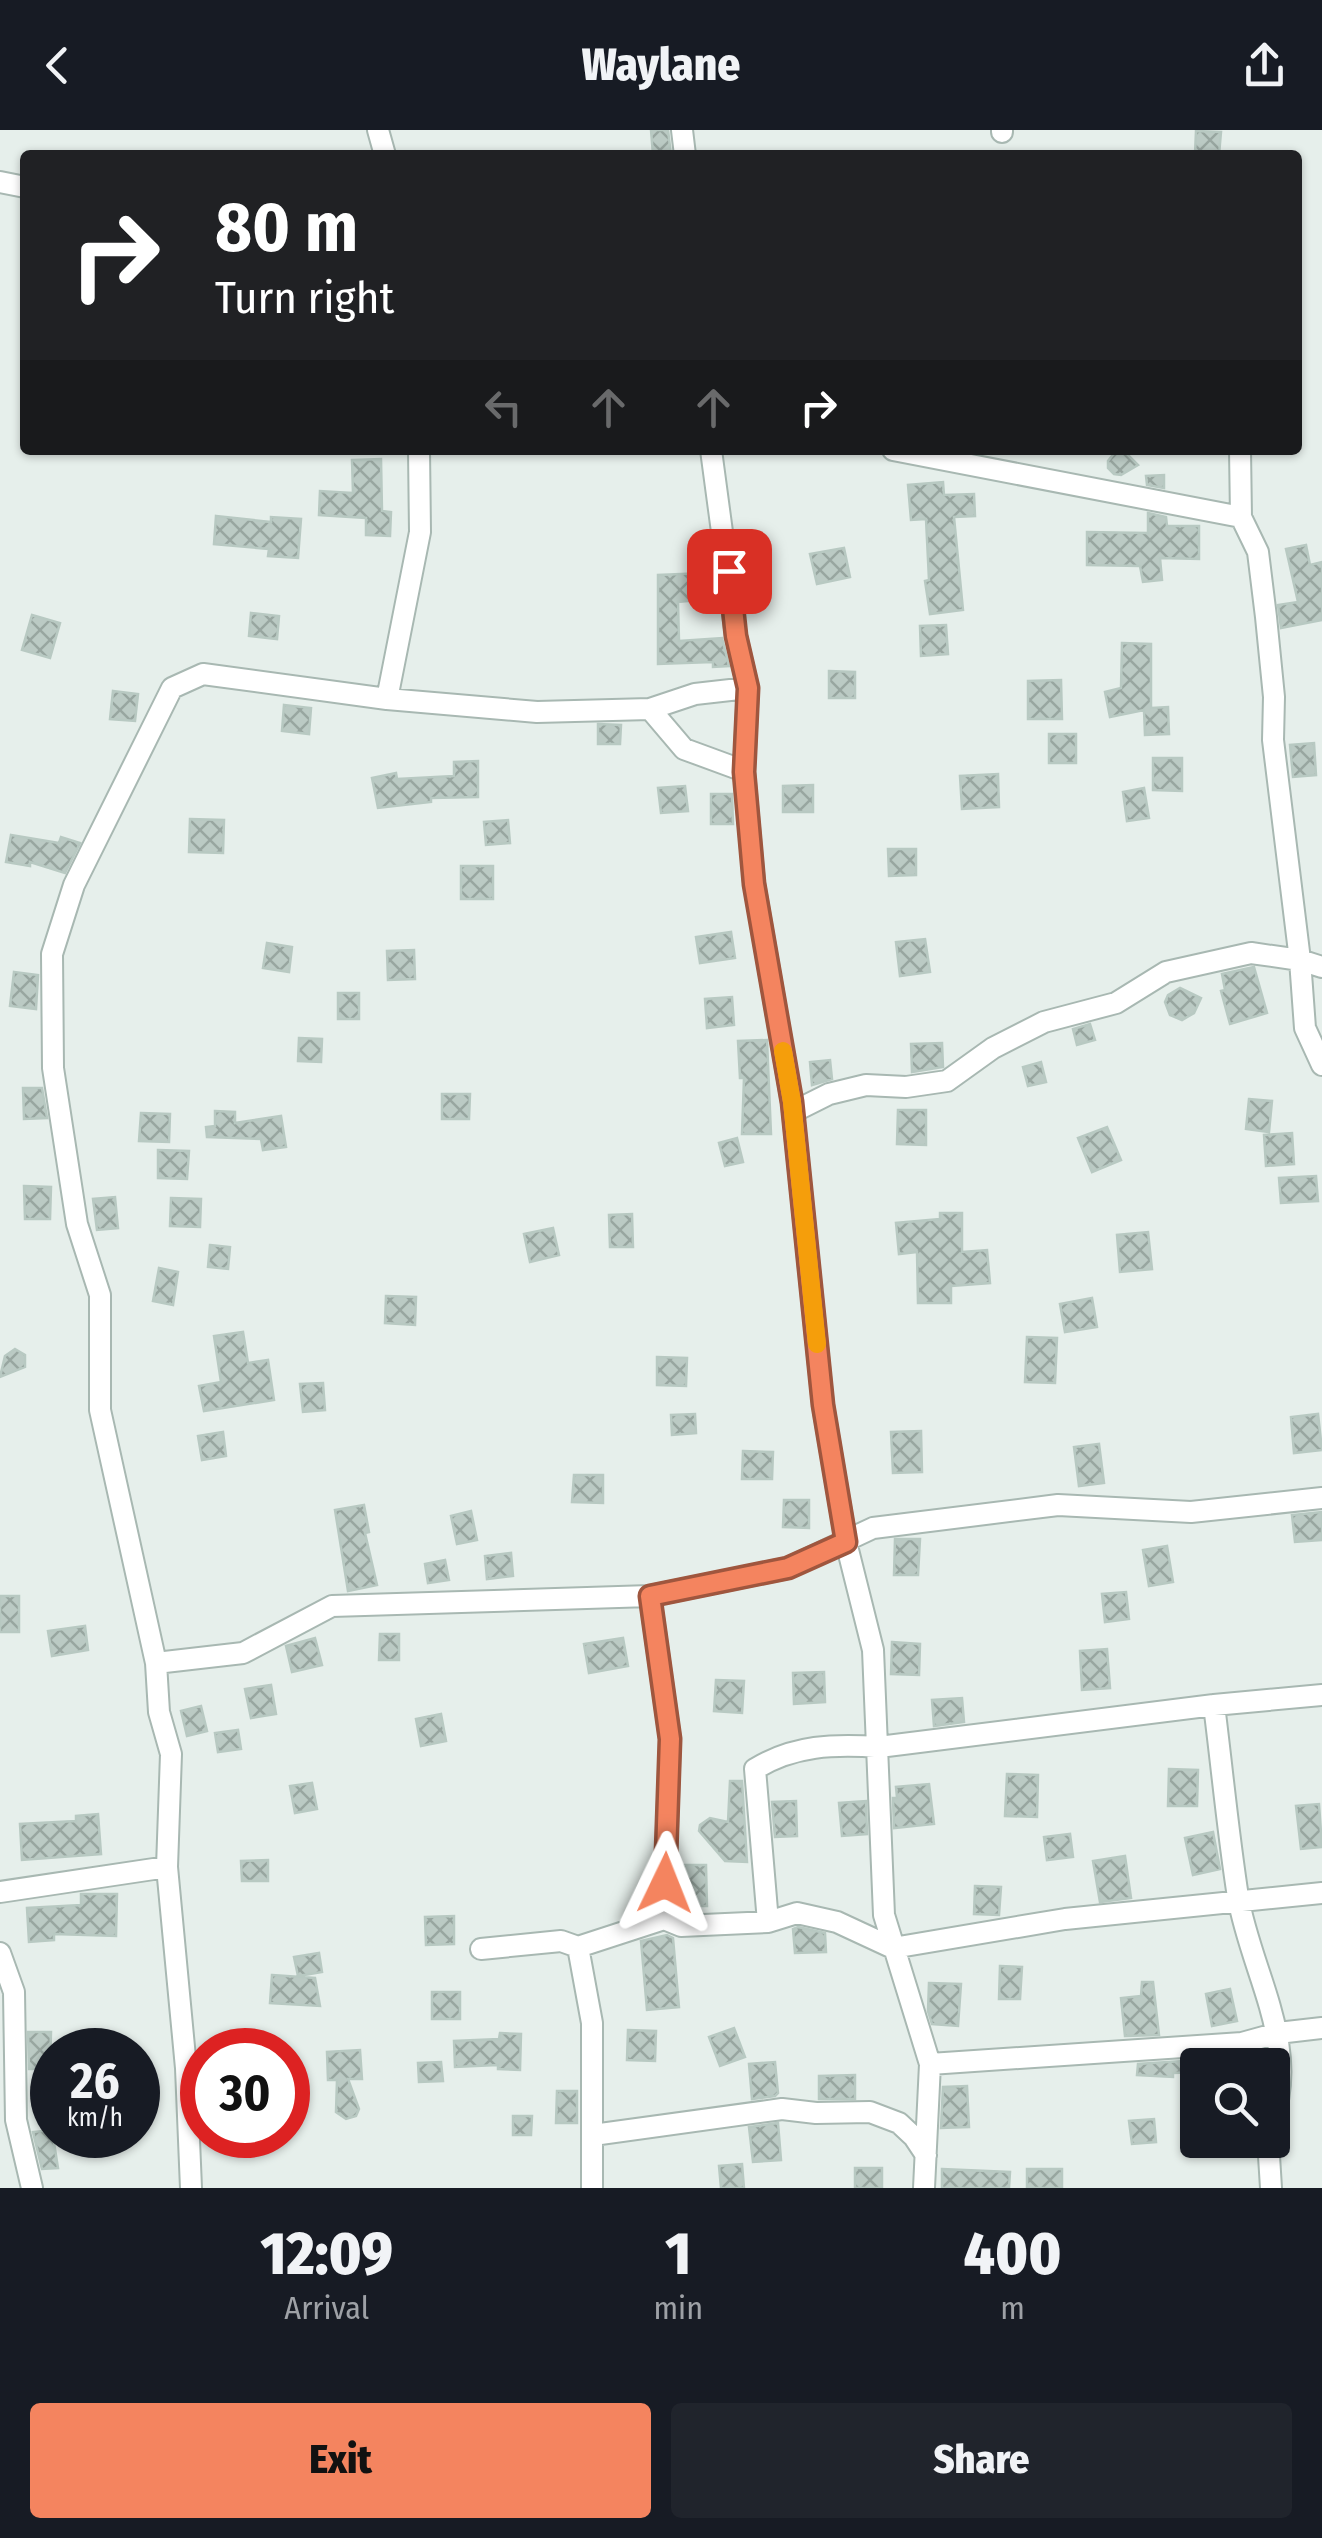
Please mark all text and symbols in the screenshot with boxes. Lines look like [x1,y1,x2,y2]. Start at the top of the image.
icon: back [30,38,85,93]
text: Waylane [582,38,740,92]
icon: share [1237,38,1292,93]
text: 80 m [215,186,358,270]
icon: right [50,190,180,320]
text: Turn right [215,271,394,325]
icon: left [476,380,531,435]
icon: ahead [581,380,636,435]
icon: ahead [686,380,741,435]
icon: right [791,380,846,435]
pin [687,529,772,614]
icon: arrive [702,544,757,599]
position arrow [613,1831,717,1935]
speed limit sign: 30 [180,2028,310,2158]
map controls [1180,2048,1290,2158]
button: search [1180,2048,1290,2158]
text: 26 [70,2051,120,2111]
text: km/h [67,2103,123,2133]
text: 12:09 [260,2218,393,2290]
text: 1 [665,2218,691,2290]
text: 400 [964,2218,1061,2290]
text: Arrival [284,2289,369,2327]
text: min [654,2289,703,2327]
text: m [1000,2289,1025,2327]
button: Exit [30,2403,651,2518]
button: Share [671,2403,1292,2518]

